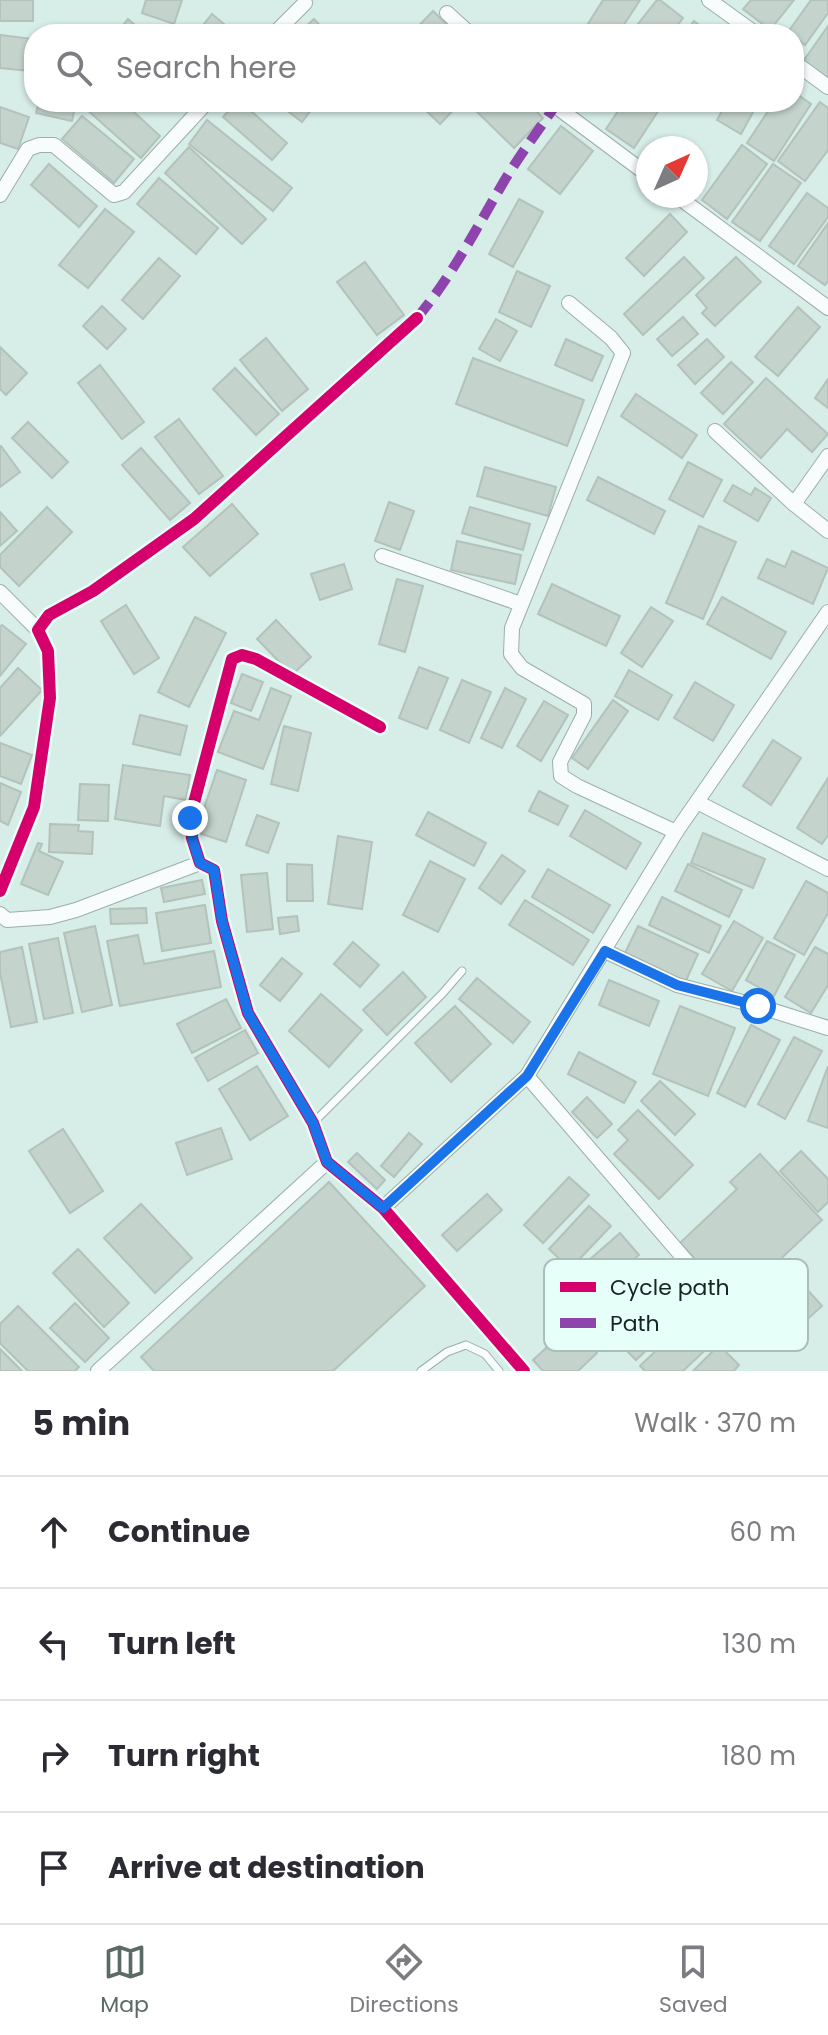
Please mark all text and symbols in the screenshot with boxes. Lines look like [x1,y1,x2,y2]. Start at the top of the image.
search box [24,24,804,112]
icon: search [52,46,96,90]
text: Search here [116,46,297,89]
north arrow [636,136,708,208]
route end [172,800,208,836]
route start [740,988,776,1024]
legend [544,1259,808,1351]
text: Cycle path [610,1272,729,1303]
text: Path [610,1308,660,1339]
text: 5 min [32,1399,130,1447]
text: Walk · 370 m [634,1405,796,1441]
icon: ahead [32,1510,76,1554]
text: Continue [108,1510,250,1553]
text: 60 m [729,1514,796,1550]
icon: left [32,1622,76,1666]
text: Turn left [108,1622,236,1665]
text: 130 m [722,1626,796,1662]
icon: right [32,1734,76,1778]
text: Turn right [108,1734,260,1777]
text: 180 m [721,1738,796,1774]
icon: arrive [32,1846,76,1890]
text: Arrive at destination [108,1846,425,1889]
tab: Map [100,1940,149,2021]
tab: Directions [349,1940,459,2021]
tab: Saved [659,1940,728,2021]

